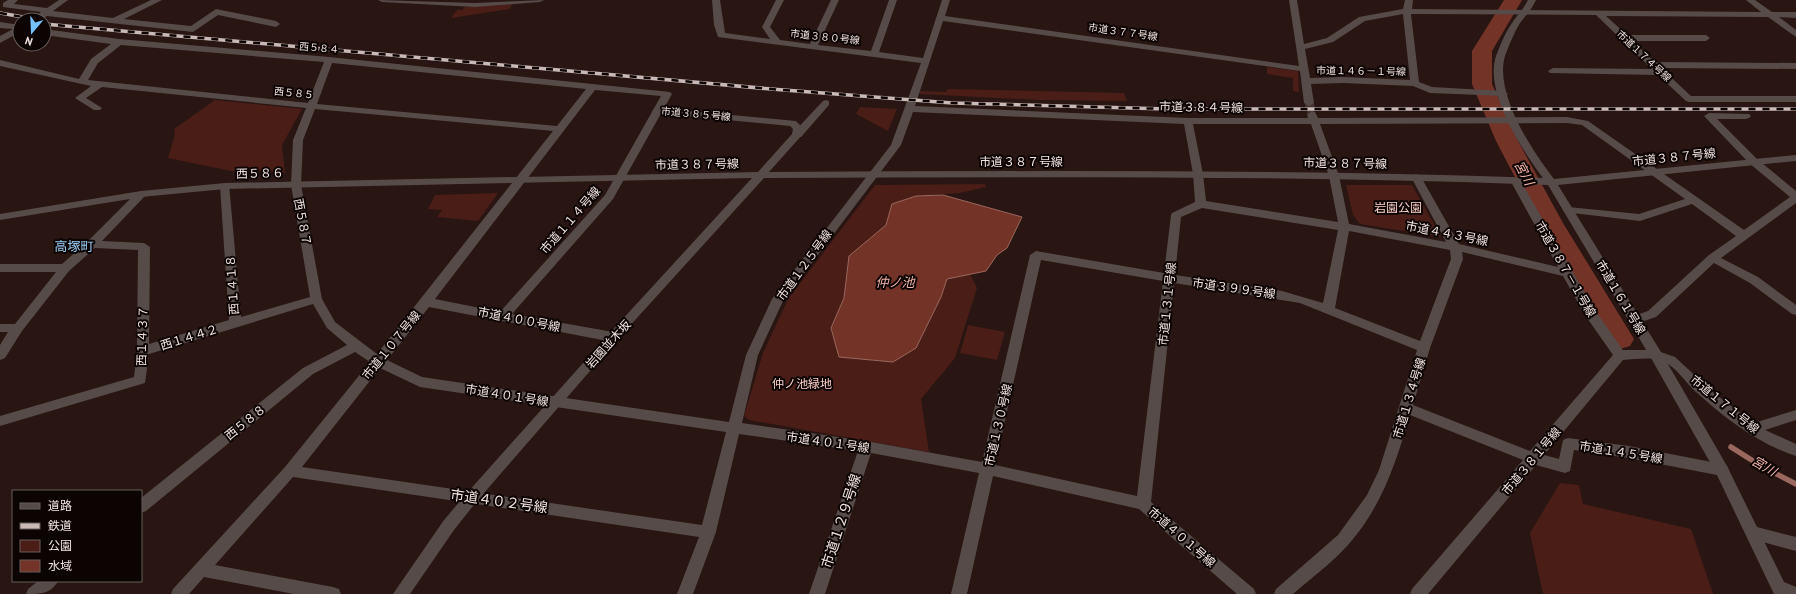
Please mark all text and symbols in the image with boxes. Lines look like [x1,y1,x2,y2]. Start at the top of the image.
north arrow [12,12,52,52]
street label: 市道３７７号線 [1087,21,1159,43]
street label: 市道３８０号線 [790,27,860,47]
street label: 市道１７４号線 [1614,27,1674,85]
text: N [23,34,34,49]
street label: 西５８４ [299,40,339,56]
street label: 市道１４６－１号線 [1316,64,1406,78]
street label: 西５８５ [273,84,315,102]
street label: 市道３８４号線 [1159,99,1243,115]
street label: 市道３８５号線 [661,104,731,124]
street label: 市道３８７号線 [1631,145,1717,169]
street label: 市道３８７号線 [979,154,1063,169]
street label: 市道３８７号線 [1303,155,1387,171]
street label: 市道３８７号線 [655,156,739,172]
water label: 宮川 [1510,158,1539,190]
street label: 西５８６ [236,165,284,181]
street label: 市道１１４号線 [537,183,603,257]
street label: 西５８７ [291,197,315,247]
park label: 岩園公園 [1374,200,1422,215]
street label: 市道４４３号線 [1404,218,1490,248]
street label: 市道３８７－１号線 [1533,218,1599,320]
street label: 市道１２５号線 [773,227,835,303]
district label: 高塚町 [54,238,94,255]
street label: 西１４１８ [222,255,242,315]
street label: 市道１６１号線 [1593,257,1649,337]
street label: 市道１３１号線 [1155,261,1179,347]
water label: 仲ノ池 [875,274,916,291]
street label: 市道３９９号線 [1191,275,1277,301]
street label: 市道４００号線 [476,304,562,334]
street label: 西１４３７ [133,306,151,366]
street label: 市道１０７号線 [359,308,423,382]
street label: 岩園並木坂 [582,317,634,371]
street label: 西１４４２ [158,321,220,353]
street label: 市道１３４号線 [1390,356,1428,440]
street label: 市道１７１号線 [1688,372,1762,436]
park label: 仲ノ池緑地 [772,376,832,391]
street label: 市道４０１号線 [464,381,550,409]
street label: 市道１３０号線 [981,382,1015,468]
street label: 西５８８ [222,401,268,443]
street label: 市道３８１号線 [1498,424,1564,498]
street label: 市道４０１号線 [785,429,871,455]
street label: 市道１４５号線 [1578,438,1664,466]
water label: 宮川 [1748,452,1781,481]
street label: 市道１２９号線 [817,472,865,570]
street label: 市道４０２号線 [449,485,549,517]
legend [12,490,142,582]
text: 道路 [48,498,72,513]
street label: 市道４０１号線 [1145,504,1219,570]
text: 鉄道 [48,518,72,533]
text: 公園 [48,538,72,553]
text: 水域 [48,558,72,573]

